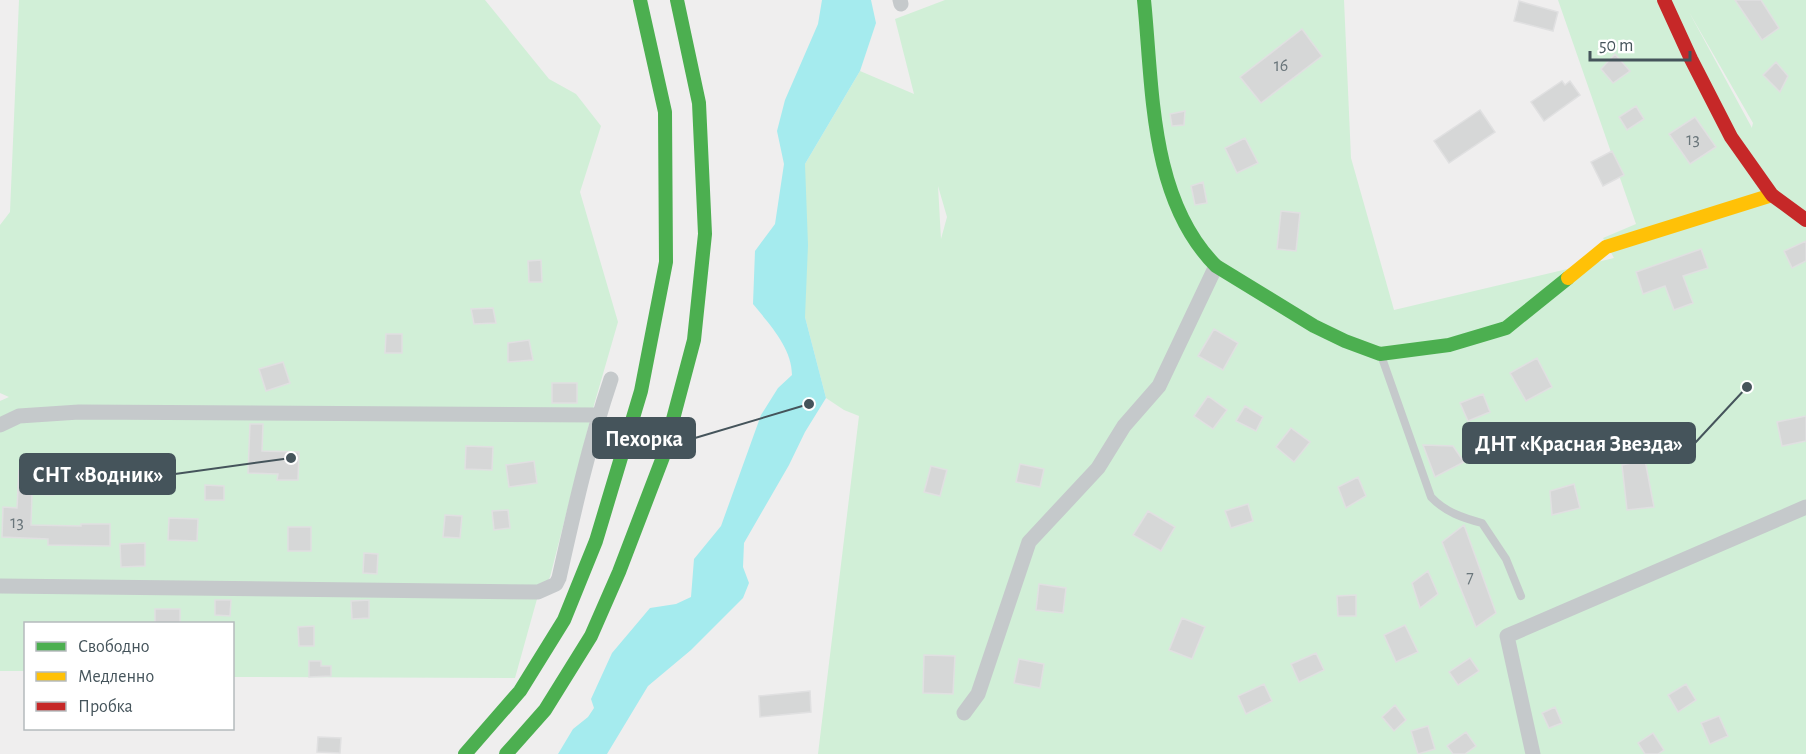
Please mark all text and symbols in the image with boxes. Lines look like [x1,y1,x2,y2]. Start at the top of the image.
scale bar [1590,24,1690,62]
text: 50 m [1599,37,1633,55]
house number: 16 [1274,57,1288,75]
house number: 13 [1686,131,1700,149]
callout: Пехорка [593,418,695,458]
callout: ДНТ «Красная Звезда» [1463,423,1695,463]
text: Пехорка [605,428,683,450]
text: ДНТ «Красная Звезда» [1475,433,1683,455]
callout: СНТ «Водник» [20,454,175,494]
text: СНТ «Водник» [33,464,163,486]
house number: 13 [10,514,24,532]
house number: 7 [1466,569,1474,587]
legend [24,622,234,730]
text: Свободно [78,637,150,656]
text: Медленно [78,668,154,686]
text: Пробка [78,697,133,716]

